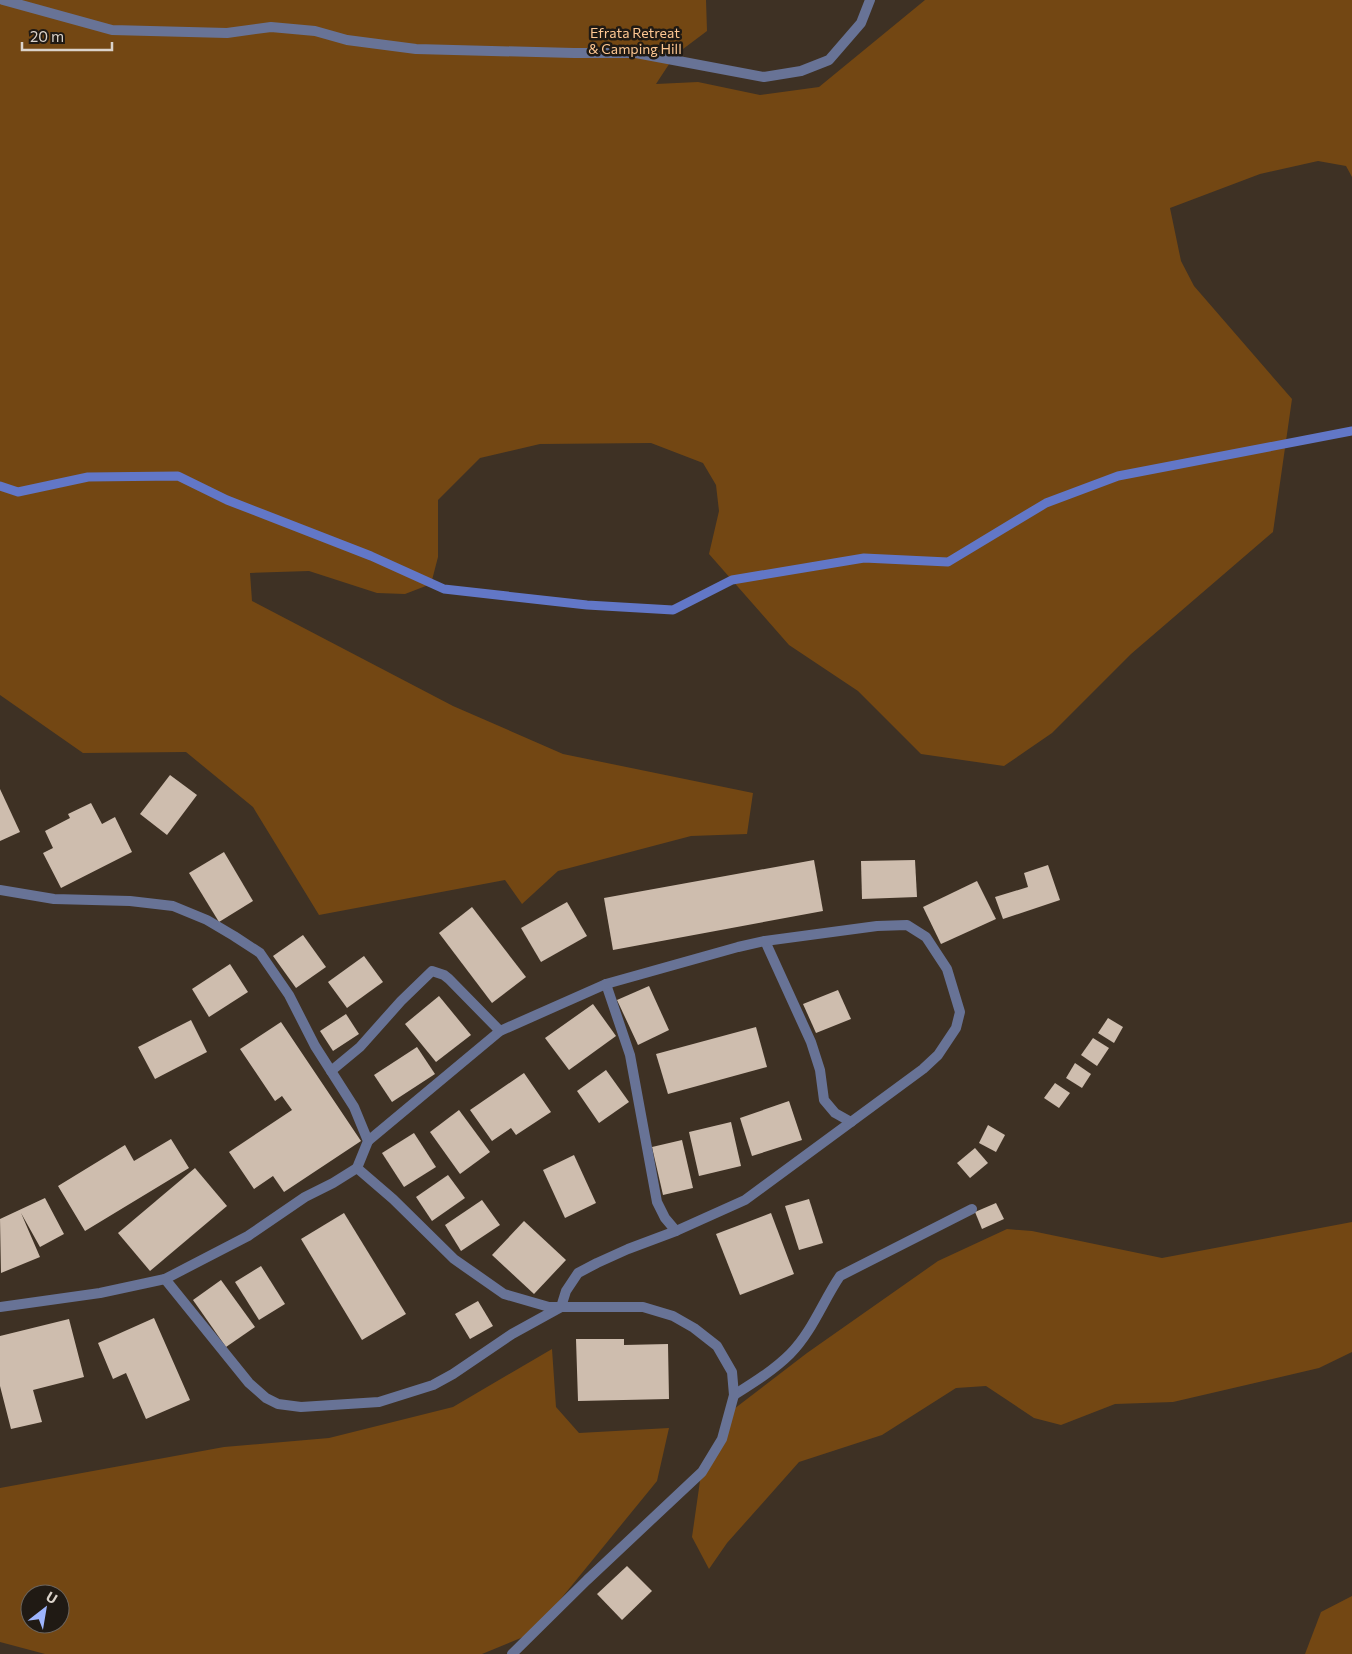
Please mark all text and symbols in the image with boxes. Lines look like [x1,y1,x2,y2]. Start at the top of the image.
scale bar [22,20,112,52]
park label: Efrata Retreat & Camping Hill [588,24,682,57]
text: 20 m [30,27,64,45]
north arrow [20,1584,70,1634]
text: U [43,1588,61,1607]

